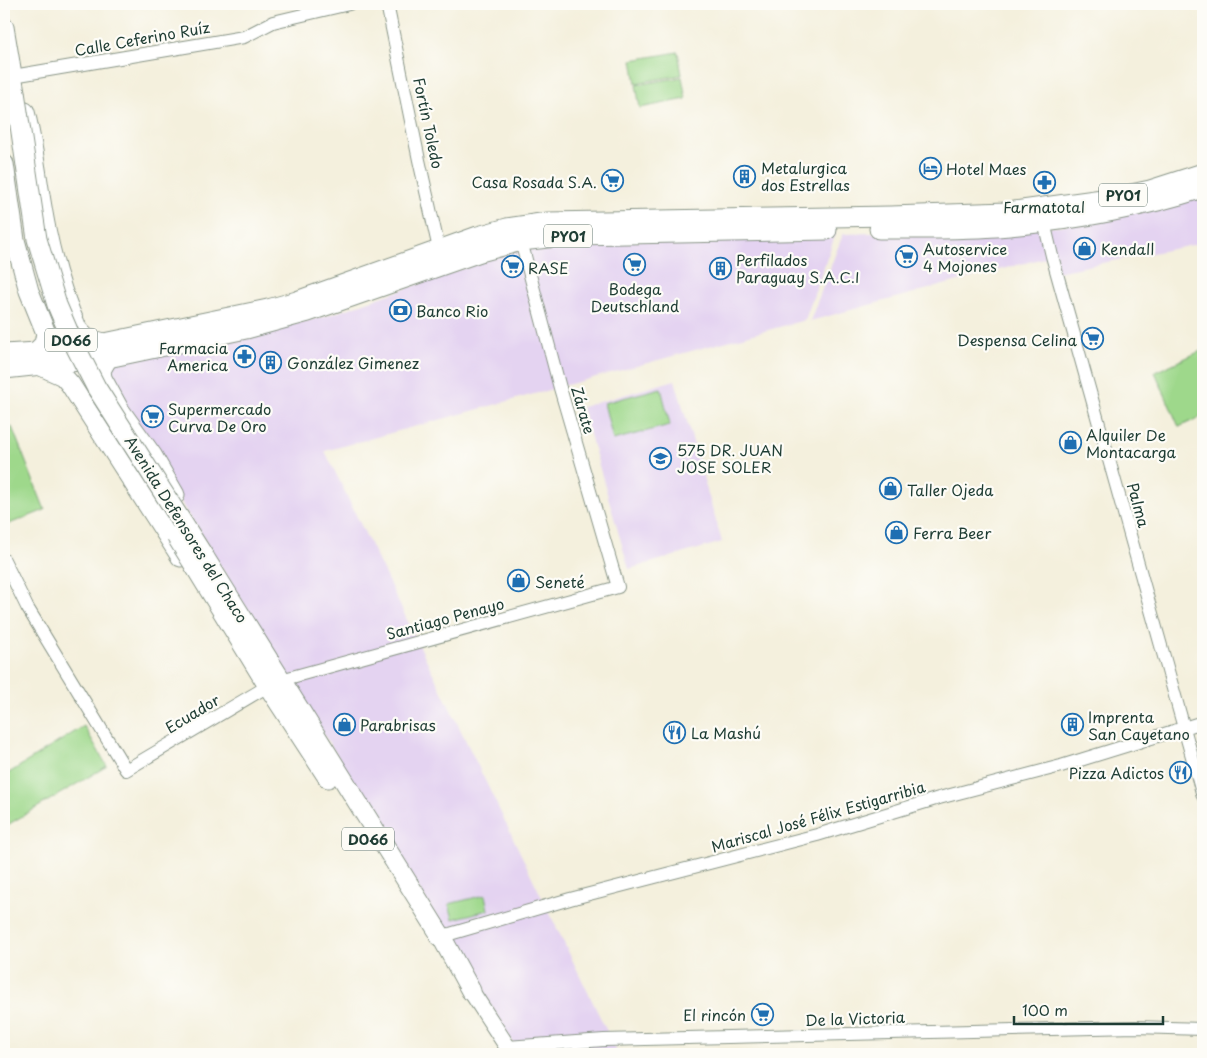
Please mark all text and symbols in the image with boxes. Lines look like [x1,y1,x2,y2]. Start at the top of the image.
street label: Calle Ceferino Ruíz [73,15,212,61]
street label: Fortín Toledo [408,75,450,171]
place label: Metalurgica dos Estrellas [761,156,850,196]
hotel icon: Hotel Maes [918,156,942,180]
place label: Hotel Maes [946,157,1027,180]
building icon: Metalurgica dos Estrellas [733,164,757,188]
supermarket icon: Casa Rosada S.A. [601,169,625,193]
place label: Casa Rosada S.A. [472,170,597,193]
pharmacy icon: Farmatotal [1032,171,1056,195]
road number: PY01 [1099,184,1147,206]
place label: Farmatotal [1003,195,1085,218]
road number: PY01 [544,225,592,248]
shop icon: Kendall [1073,236,1097,260]
place label: Autoservice 4 Mojones [923,237,1007,277]
place label: Kendall [1101,237,1154,260]
supermarket icon: Autoservice 4 Mojones [895,245,919,269]
place label: Perfilados Paraguay S.A.C.I [736,248,860,288]
supermarket icon: Bodega Deutschland [623,253,647,277]
supermarket icon: RASE [500,255,524,279]
place label: RASE [528,256,569,279]
building icon: Perfilados Paraguay S.A.C.I [708,256,732,280]
place label: Bodega Deutschland [591,277,679,317]
bank icon: Banco Rio [388,298,412,322]
place label: Banco Rio [416,299,488,322]
supermarket icon: Despensa Celina [1081,327,1105,351]
road number: D066 [45,328,97,352]
place label: Despensa Celina [957,328,1078,351]
place label: Farmacia America [159,336,229,376]
pharmacy icon: Farmacia America [232,344,256,368]
building icon: González Gimenez [259,350,283,374]
place label: González Gimenez [287,351,419,374]
street label: Zárate [566,383,602,437]
place label: Supermercado Curva De Oro [168,397,271,437]
supermarket icon: Supermercado Curva De Oro [140,405,164,429]
place label: Alquiler De Montacarga [1086,423,1177,463]
street label: Avenida Defensores del Chaco [120,431,254,627]
shop icon: Alquiler De Montacarga [1058,431,1082,455]
place label: 575 DR. JUAN JOSE SOLER [677,438,783,478]
school or university icon: 575 DR. JUAN JOSE SOLER [649,446,673,470]
shop icon: Taller Ojeda [879,477,903,501]
place label: Taller Ojeda [907,478,994,501]
street label: Palma [1122,480,1156,531]
shop icon: Ferra Beer [885,520,909,544]
place label: Ferra Beer [913,521,991,544]
shop icon: Seneté [507,569,531,593]
place label: Seneté [535,570,585,593]
street label: Santiago Penayo [384,591,506,645]
street label: Ecuador [161,688,224,738]
place label: Imprenta San Cayetano [1088,705,1190,745]
shop icon: Parabrisas [332,712,356,736]
place label: Parabrisas [360,713,436,736]
building icon: Imprenta San Cayetano [1060,713,1084,737]
restaurant icon: La Mashú [663,720,687,744]
place label: La Mashú [691,721,761,744]
restaurant icon: Pizza Adictos [1168,760,1192,784]
place label: Pizza Adictos [1069,761,1164,784]
street label: Mariscal José Félix Estigarribia [708,774,928,858]
road number: D066 [342,828,394,851]
scale bar [1014,993,1163,1025]
text: 100 m [1022,998,1068,1021]
supermarket icon: El rincón [750,1002,774,1026]
place label: El rincón [683,1003,746,1026]
street label: De la Victoria [805,1005,906,1031]

